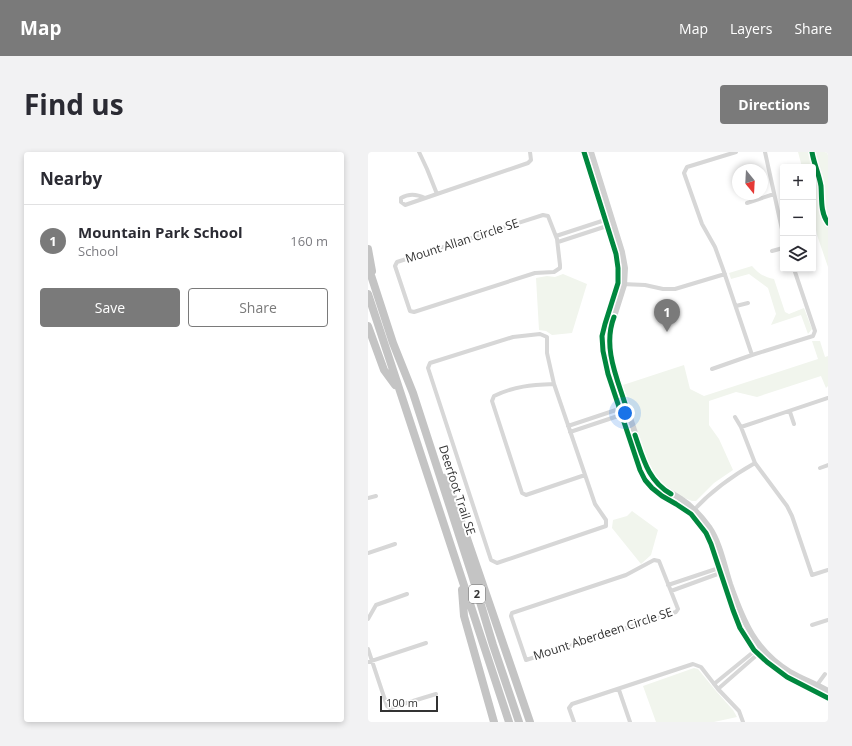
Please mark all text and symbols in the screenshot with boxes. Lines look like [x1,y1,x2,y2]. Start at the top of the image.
text: Map [20,15,61,41]
text: Map [679,19,708,38]
text: Layers [730,19,772,38]
text: Share [794,19,832,38]
text: Find us [24,85,124,123]
button: Directions [720,85,828,124]
north arrow [732,164,768,200]
map controls [780,164,816,272]
button: + [780,164,816,200]
text: Nearby [40,167,102,190]
button: − [780,200,816,236]
street label: Mount Allan Circle SE [403,214,521,267]
text: Mountain Park School [78,222,243,242]
text: 1 [49,232,57,250]
text: 160 m [290,232,328,250]
button: layers [780,236,816,272]
text: School [78,242,118,260]
button: Save [40,288,180,327]
button: Share [188,288,328,327]
pin: 1 [654,299,680,332]
your location [615,403,635,423]
street label: Deerfoot Trail SE [435,443,480,537]
road number: 2 [469,585,485,603]
street label: Mount Aberdeen Circle SE [531,603,675,664]
scale bar [380,694,438,713]
text: 100 m [386,695,418,710]

